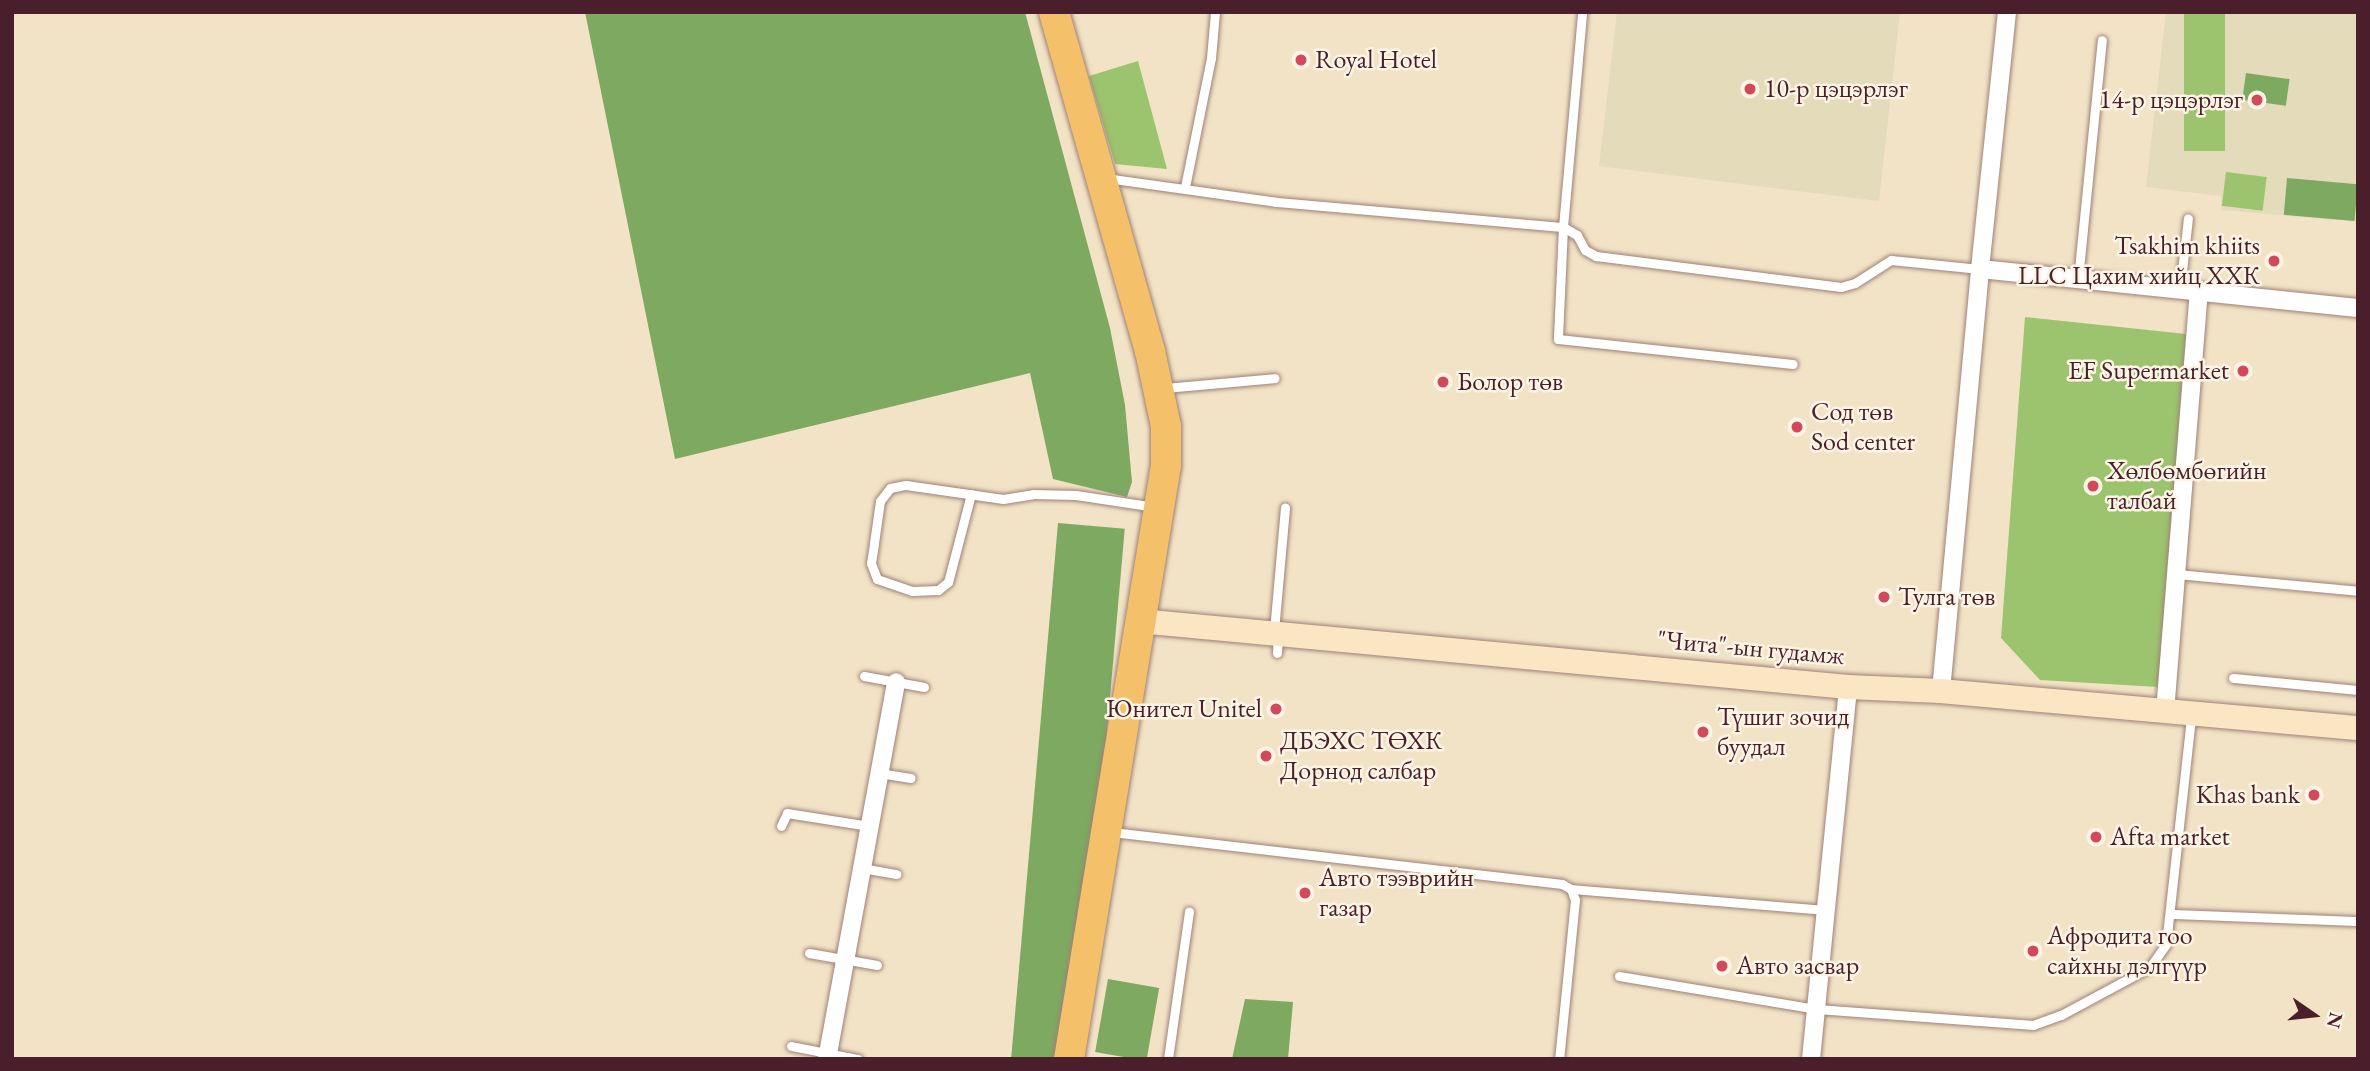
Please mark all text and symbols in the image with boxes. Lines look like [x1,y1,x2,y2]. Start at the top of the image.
place label: Royal Hotel [1315,44,1437,76]
marker: Royal Hotel [1293,52,1309,68]
place label: 10-р цэцэрлэг [1764,73,1908,105]
marker: 10-р цэцэрлэг [1742,81,1758,97]
place label: 14-р цэцэрлэг [2099,84,2243,116]
marker: 14-р цэцэрлэг [2249,92,2265,108]
place label: Tsakhim khiits LLC Цахим хийц ХХК [2018,230,2260,292]
marker: Tsakhim khiits LLC Цахим хийц ХХК [2266,253,2282,269]
place label: EF Supermarket [2068,355,2229,387]
marker: EF Supermarket [2235,363,2251,379]
place label: Болор төв [1457,366,1563,398]
marker: Болор төв [1435,374,1451,390]
place label: Сод төв Sod center [1811,396,1915,458]
marker: Сод төв Sod center [1789,419,1805,435]
place label: Хөлбөмбөгийн талбай [2107,455,2267,516]
marker: Хөлбөмбөгийн талбай [2085,478,2101,494]
place label: Тулга төв [1898,581,1995,613]
marker: Тулга төв [1876,589,1892,605]
street label: "Чита"-ын гудамж [1656,624,1846,672]
place label: Юнител Unitel [1106,693,1262,725]
marker: Юнител Unitel [1268,701,1284,717]
place label: Түшиг зочид буудал [1717,701,1849,762]
marker: Түшиг зочид буудал [1695,724,1711,740]
place label: ДБЭХС ТӨХК Дорнод салбар [1280,725,1442,786]
marker: ДБЭХС ТӨХК Дорнод салбар [1258,748,1274,764]
place label: Khas bank [2196,779,2300,811]
marker: Khas bank [2306,787,2322,803]
place label: Afta market [2110,821,2230,853]
marker: Afta market [2088,829,2104,845]
place label: Авто тээврийн газар [1319,862,1474,924]
marker: Авто тээврийн газар [1297,885,1313,901]
place label: Афродита гоо сайхны дэлгүүр [2047,920,2207,982]
marker: Афродита гоо сайхны дэлгүүр [2025,943,2041,959]
place label: Авто засвар [1736,950,1859,982]
marker: Авто засвар [1714,958,1730,974]
north arrow [2279,980,2349,1050]
text: N [2321,1010,2349,1031]

